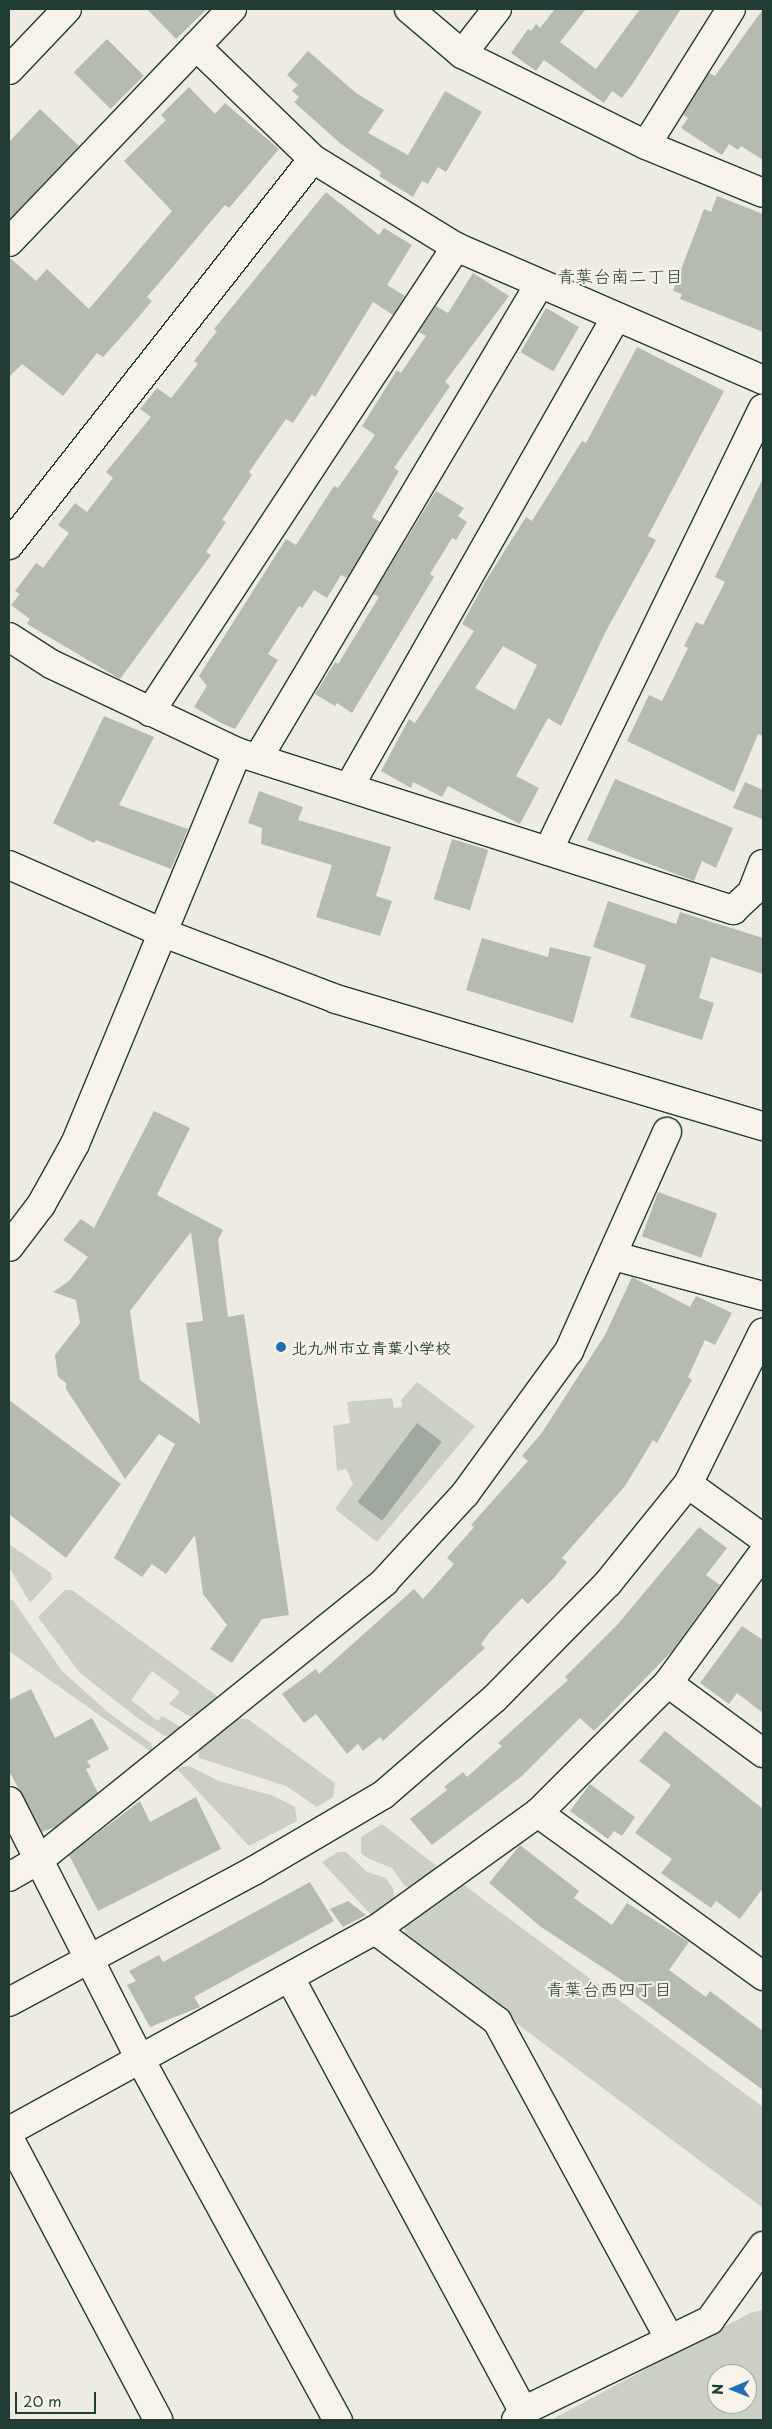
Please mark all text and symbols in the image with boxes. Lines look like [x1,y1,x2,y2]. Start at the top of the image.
district label: 青葉台南二丁目 [557,265,683,287]
place label: 北九州市立青葉小学校 [291,1337,451,1357]
marker: 北九州市立青葉小学校 [275,1341,287,1353]
district label: 青葉台西四丁目 [546,1978,672,2000]
north arrow [707,2364,757,2414]
scale bar [18,2382,99,2414]
text: N [707,2384,728,2395]
text: 20 m [23,2389,62,2412]

